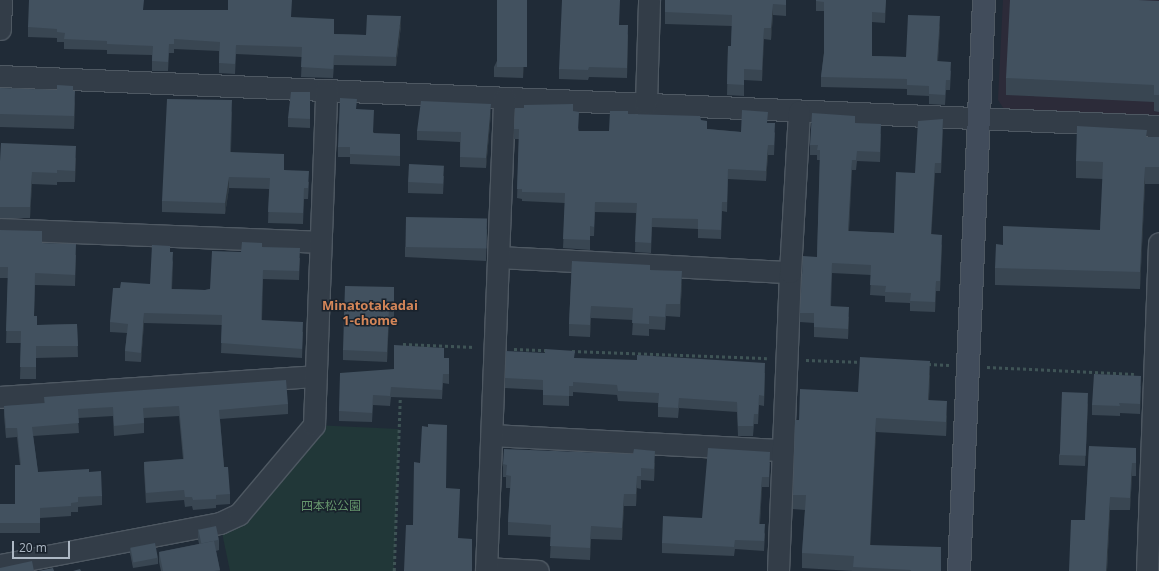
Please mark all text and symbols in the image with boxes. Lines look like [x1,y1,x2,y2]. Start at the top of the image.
district label: Minatotakadai 1-chome [322,298,418,329]
park label: 四本松公園 [301,499,361,513]
scale bar [14,533,72,559]
text: 20 m [19,539,47,556]

